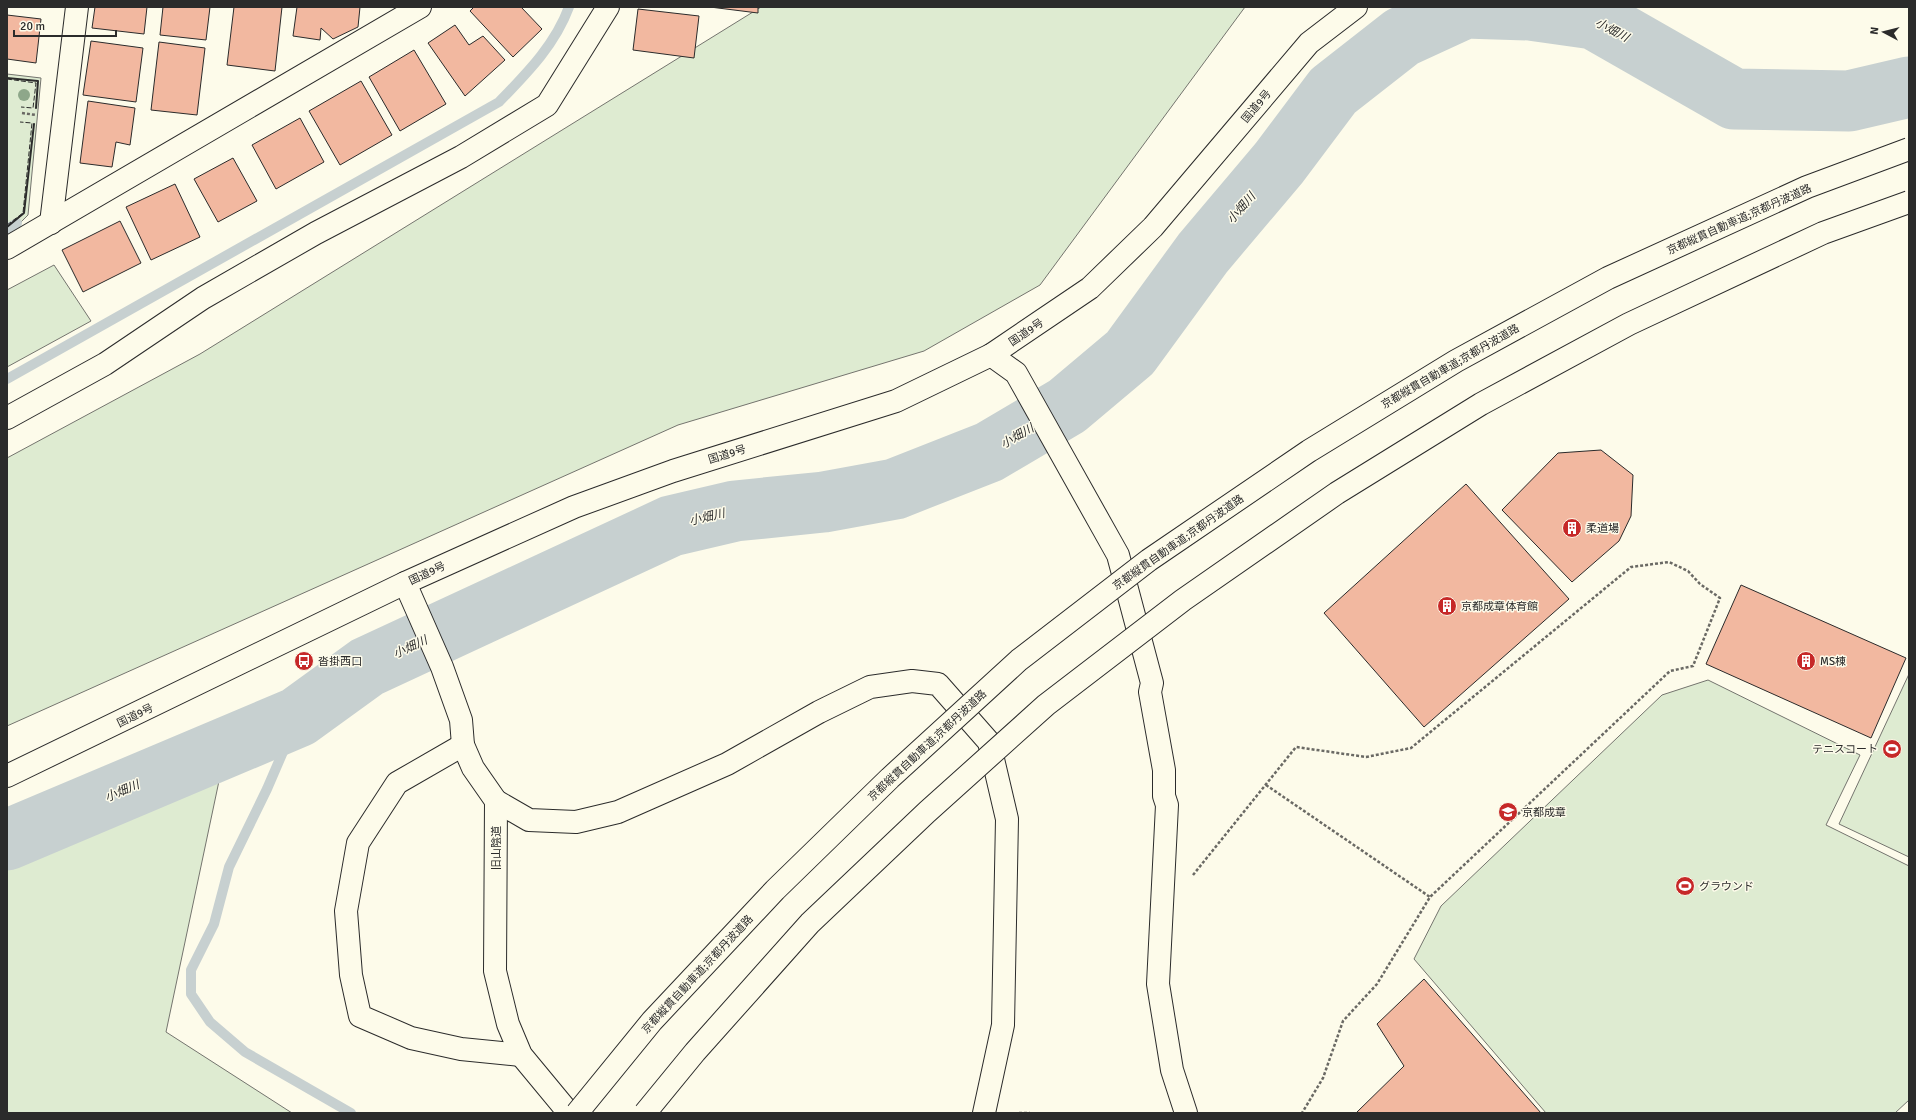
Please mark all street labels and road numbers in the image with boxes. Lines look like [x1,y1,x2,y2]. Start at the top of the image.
street label: 国道9号 [1239,87,1274,125]
street label: 京都縦貫自動車道;京都丹波道路 [1665,182,1814,257]
street label: 国道9号 [1006,316,1046,349]
street label: 京都縦貫自動車道;京都丹波道路 [1379,322,1521,411]
street label: 国道9号 [707,443,748,466]
street label: 京都縦貫自動車道;京都丹波道路 [1110,492,1246,593]
street label: 国道9号 [407,559,448,588]
street label: 京都縦貫自動車道;京都丹波道路 [865,687,989,804]
street label: 国道9号 [115,701,156,730]
street label: 旧山陰道 [490,826,503,870]
street label: 京都縦貫自動車道;京都丹波道路 [639,912,756,1036]

